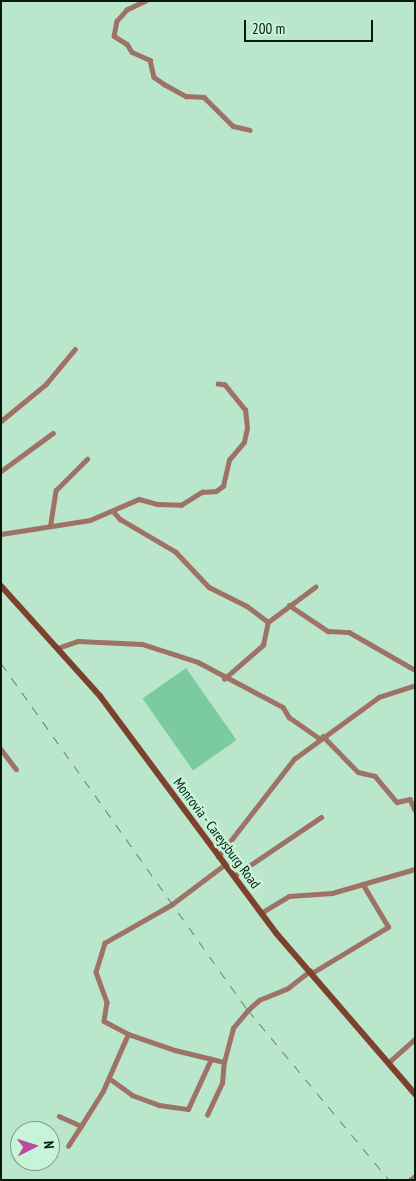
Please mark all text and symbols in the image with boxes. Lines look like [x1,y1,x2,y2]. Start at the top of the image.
scale bar [246,10,375,42]
text: 200 m [252,19,285,38]
street label: Monrovia - Careysburg Road [170,774,264,892]
north arrow [10,1121,60,1171]
text: N [40,1140,58,1149]

